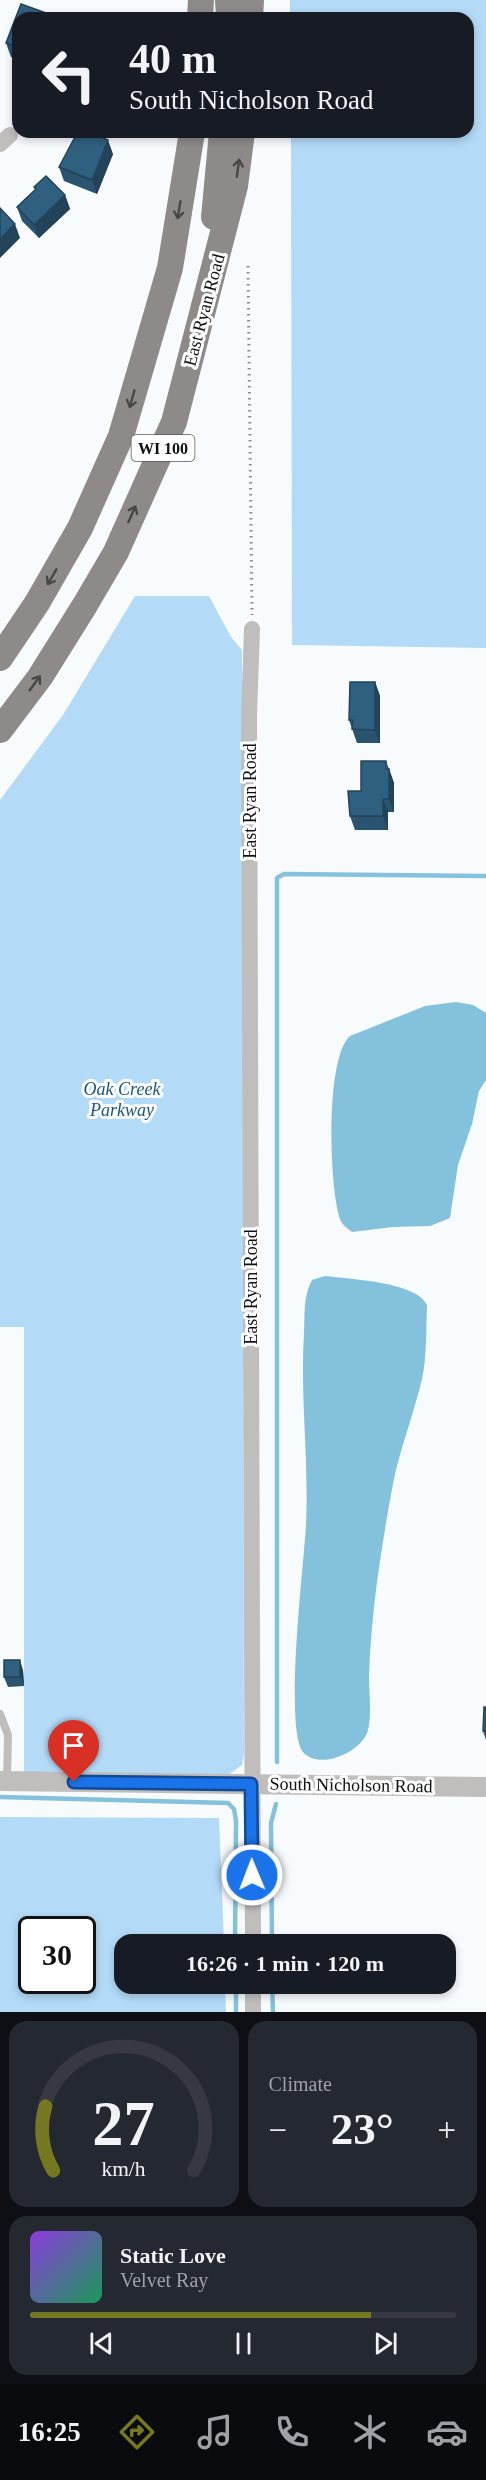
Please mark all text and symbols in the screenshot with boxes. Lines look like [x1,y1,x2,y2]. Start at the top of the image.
icon: left [30,36,108,114]
text: 40 m [129,36,217,82]
text: South Nicholson Road [129,85,374,115]
one-way arrow [232,159,243,179]
one-way arrow [173,200,184,220]
street label: East Ryan Road [179,252,229,368]
one-way arrow [125,389,137,408]
road number: WI 100 [132,435,195,461]
one-way arrow [127,506,139,524]
one-way arrow [46,568,58,585]
one-way arrow [28,675,41,691]
street label: East Ryan Road [240,743,260,859]
park label: Oak Creek Parkway [84,1079,161,1120]
street label: East Ryan Road [241,1229,261,1345]
pin [48,1720,99,1782]
icon: arrive [57,1729,90,1762]
street label: South Nicholson Road [269,1774,433,1796]
position arrow [220,1843,284,1907]
speed limit sign: 30 [18,1916,96,1994]
text: 16:26 · 1 min · 120 m [186,1951,384,1976]
text: Climate [269,2073,332,2095]
text: 27 [93,2089,155,2158]
text: 23° [331,2104,394,2154]
text: − [269,2112,287,2148]
text: + [437,2112,456,2148]
text: km/h [102,2157,146,2181]
text: Static Love [120,2243,226,2268]
text: Velvet Ray [120,2269,208,2291]
icon: previous [85,2327,118,2360]
icon: pause [227,2327,260,2360]
icon: next [369,2327,402,2360]
icon: directions [116,2411,158,2453]
icon: music [194,2411,236,2453]
icon: phone [271,2411,313,2453]
icon: climate [349,2411,391,2453]
icon: car [426,2411,468,2453]
text: 16:25 [18,2417,81,2447]

